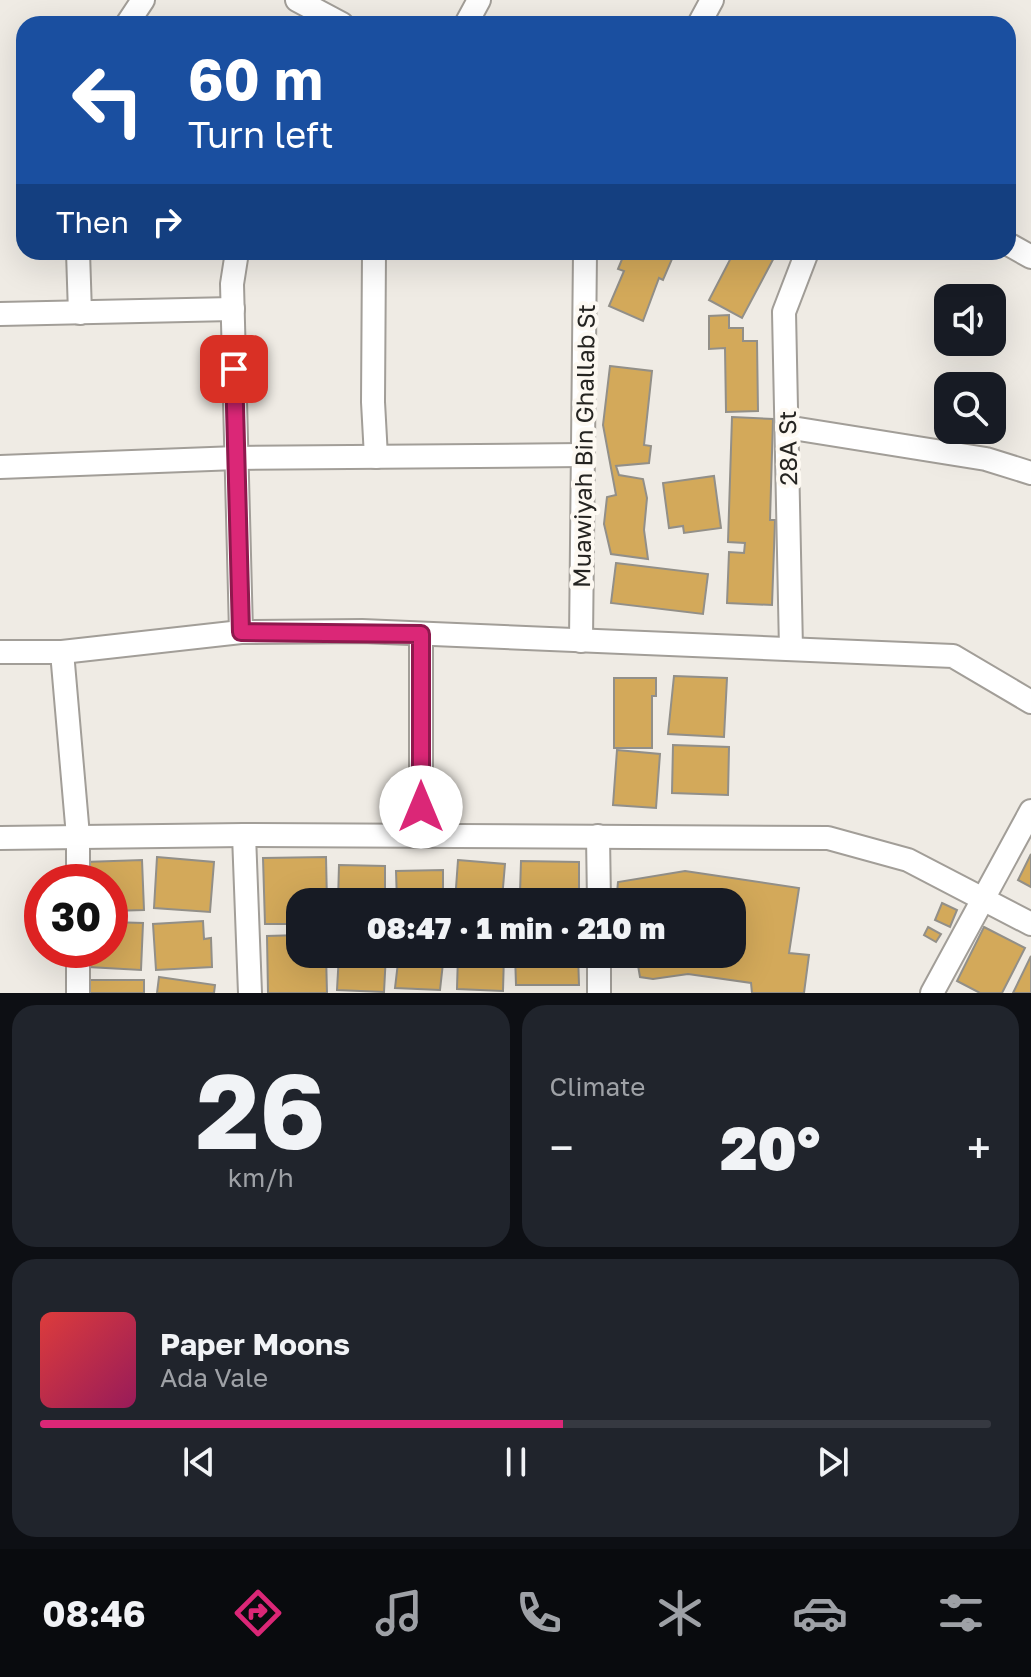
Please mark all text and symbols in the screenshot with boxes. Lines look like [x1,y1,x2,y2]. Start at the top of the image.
text: 60 m [188,45,323,112]
icon: left [56,48,160,152]
text: Turn left [188,113,334,156]
icon: right [145,200,189,244]
text: Then [56,204,129,240]
map controls [934,284,1006,444]
button: sound [934,284,1006,356]
street label: Muawiyah Bin Ghallab St [566,304,600,588]
pin [200,335,268,403]
icon: arrive [212,347,256,391]
button: search [934,372,1006,444]
street label: 28A St [772,410,802,486]
position arrow [379,765,463,849]
speed limit sign: 30 [24,864,128,968]
text: 08:47 · 1 min · 210 m [367,910,665,946]
text: 26 [196,1047,325,1172]
text: Climate [550,1071,645,1102]
text: 20° [720,1111,820,1183]
text: − [550,1121,574,1174]
text: + [967,1121,991,1174]
text: km/h [228,1162,294,1193]
text: Paper Moons [160,1326,350,1362]
text: Ada Vale [160,1362,268,1393]
icon: previous [177,1440,221,1484]
icon: pause [494,1440,538,1484]
icon: next [811,1440,855,1484]
icon: directions [230,1585,286,1641]
icon: music [371,1585,427,1641]
icon: phone [511,1585,567,1641]
icon: climate [652,1585,708,1641]
icon: car [792,1585,848,1641]
icon: filters [933,1585,989,1641]
text: 08:46 [42,1592,146,1635]

